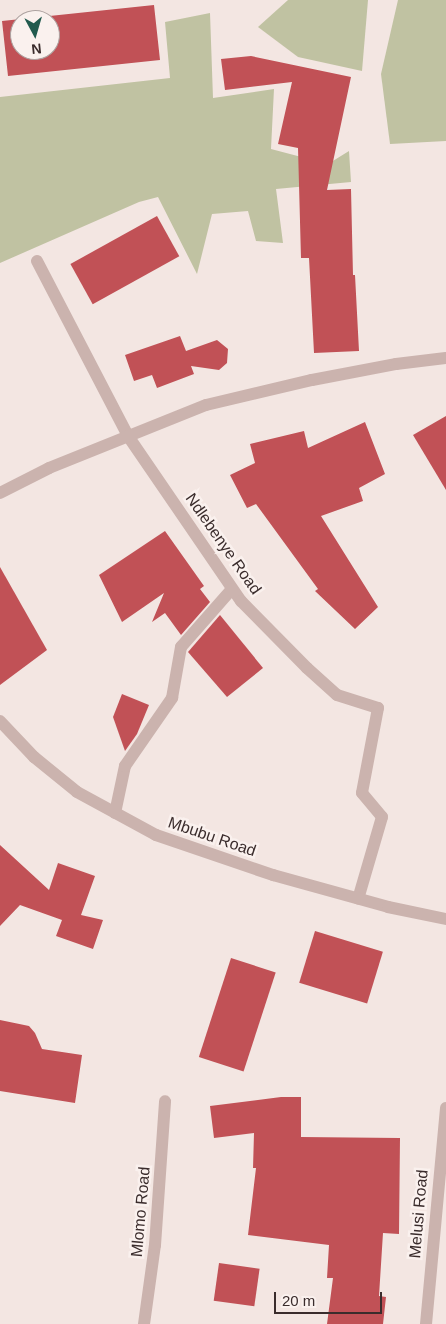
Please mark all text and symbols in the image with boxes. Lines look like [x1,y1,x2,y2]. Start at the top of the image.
north arrow [10,10,60,60]
text: N [31,40,42,57]
street label: Ndlebenye Road [181,490,265,598]
street label: Mbubu Road [166,813,258,861]
street label: Mlomo Road [127,1166,155,1258]
street label: Melusi Road [406,1169,432,1259]
scale bar [276,1282,384,1314]
text: 20 m [282,1292,315,1309]

